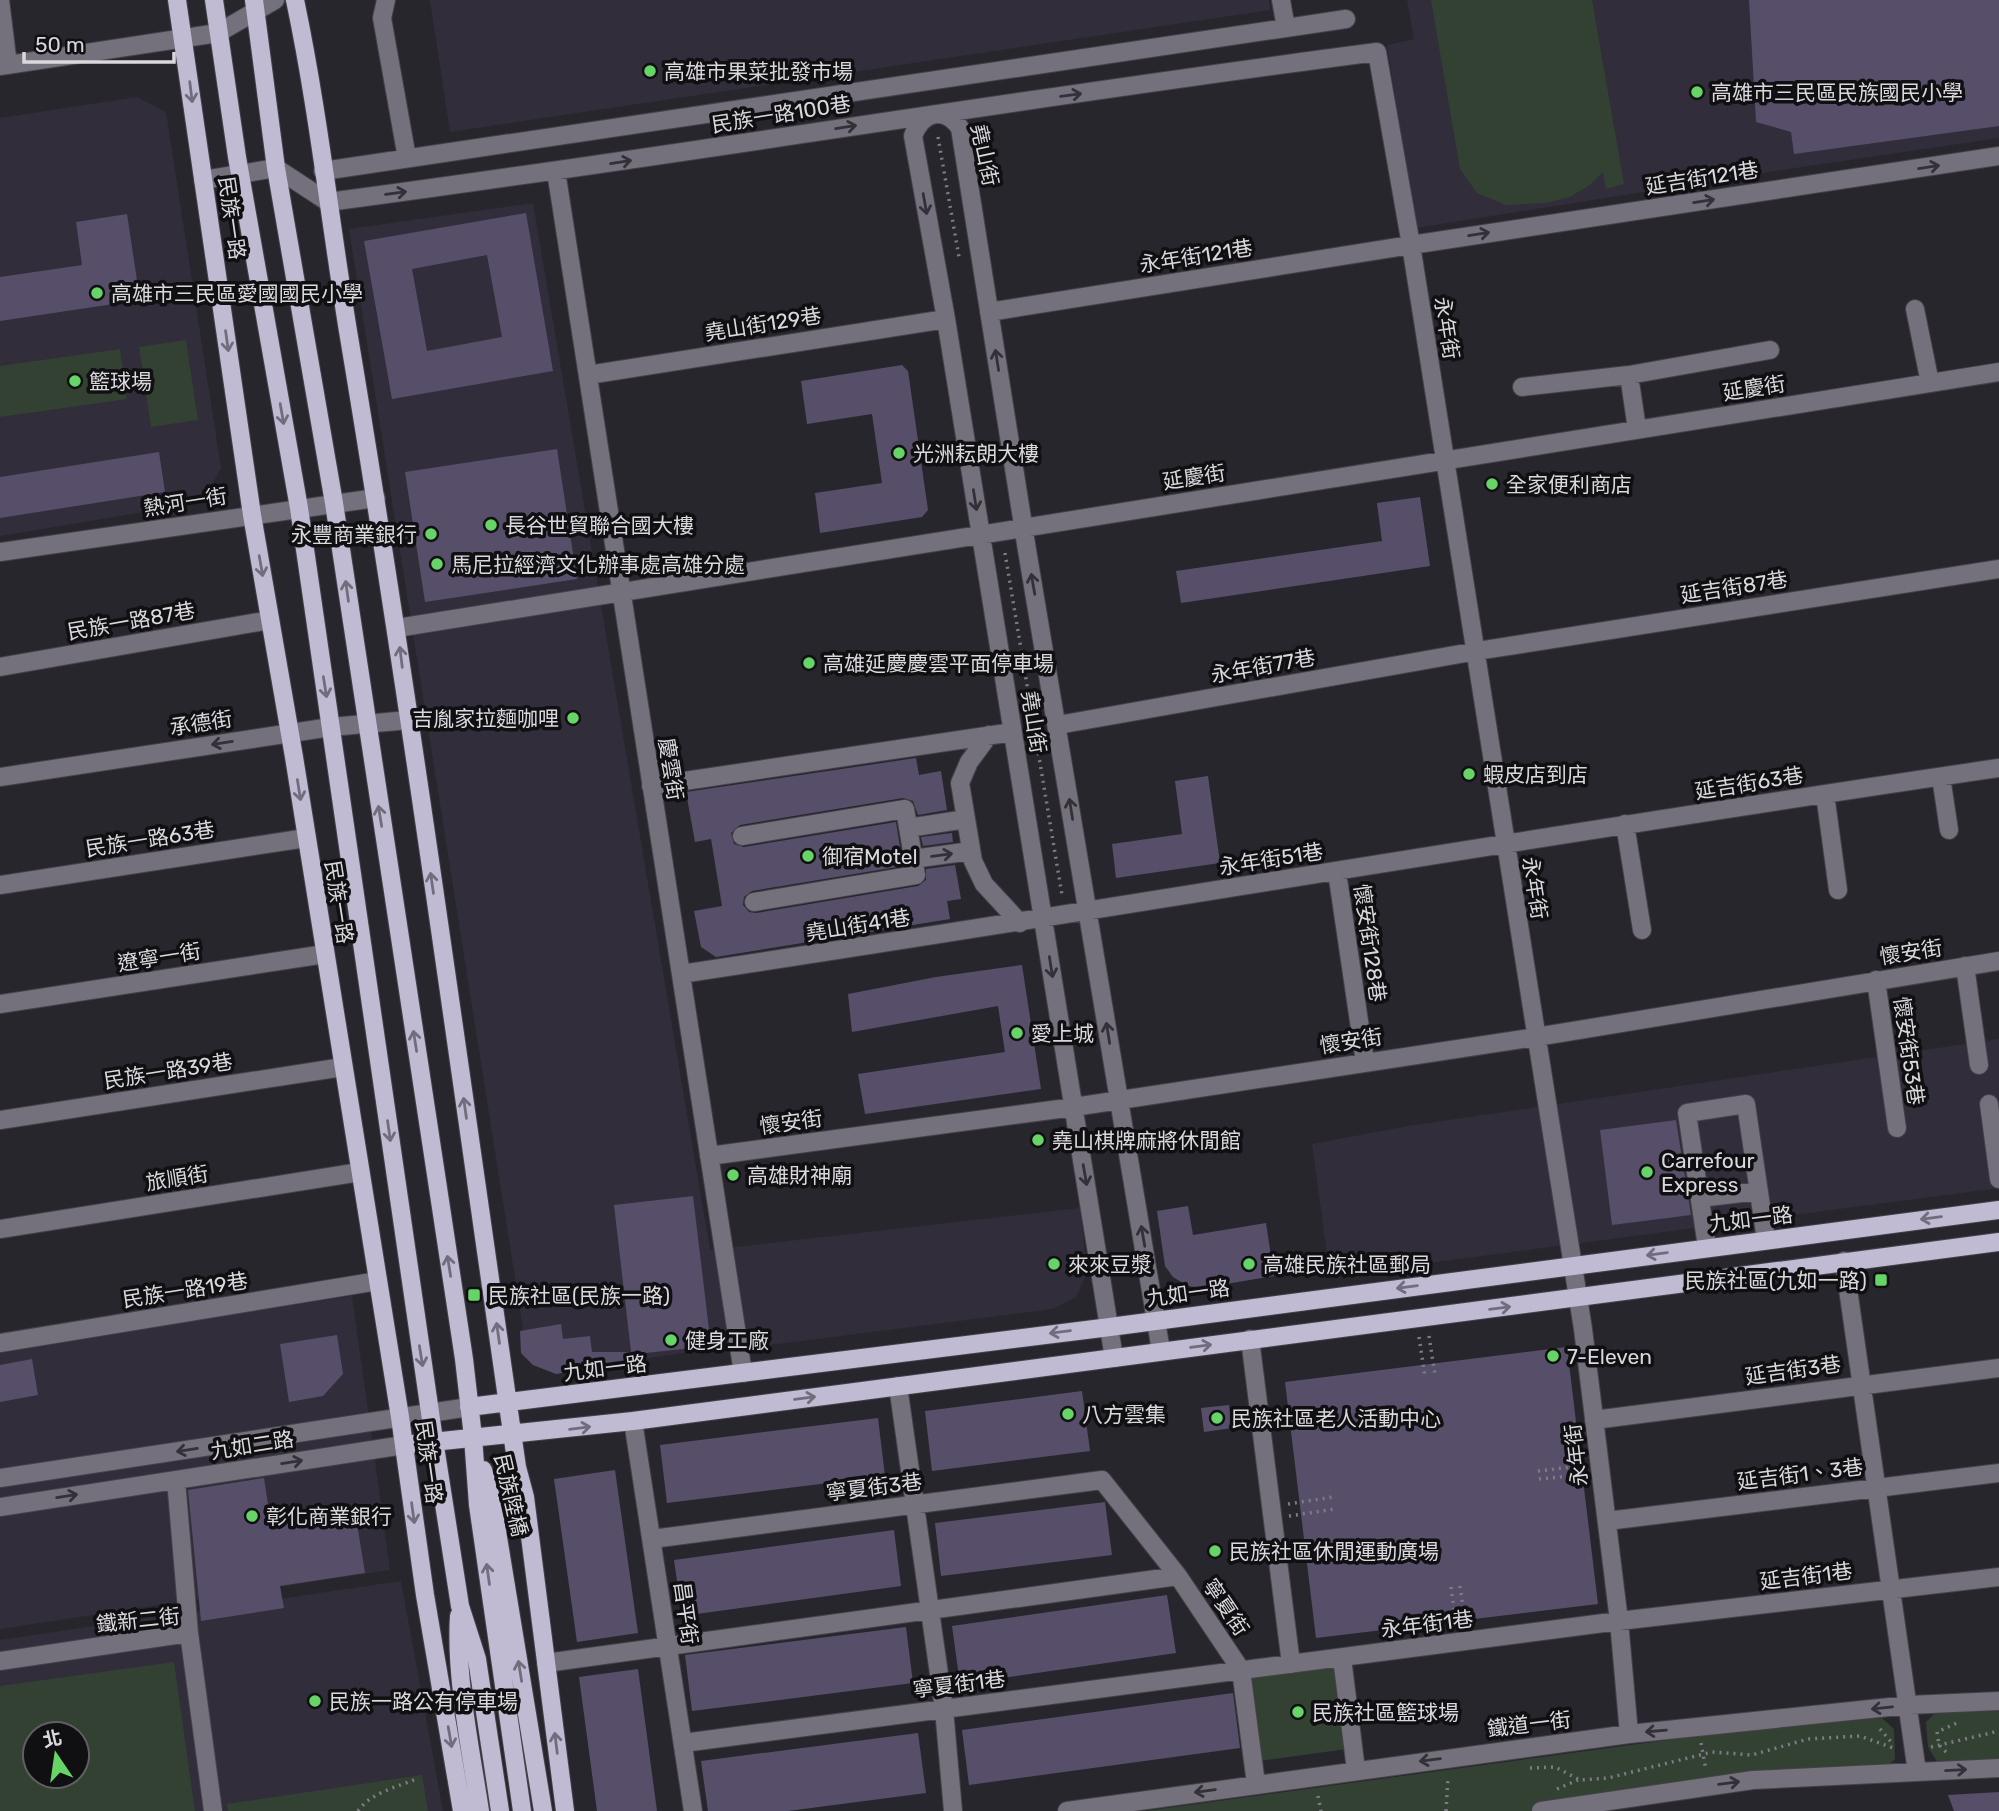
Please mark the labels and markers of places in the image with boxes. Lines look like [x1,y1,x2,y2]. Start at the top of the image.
place label: 高雄市果菜批發市場 [664,59,853,84]
marker: 高雄市果菜批發市場 [642,63,658,79]
place label: 高雄市三民區民族國民小學 [1711,80,1963,105]
marker: 高雄市三民區民族國民小學 [1689,84,1705,100]
place label: 高雄市三民區愛國國民小學 [111,281,363,306]
marker: 高雄市三民區愛國國民小學 [89,285,105,301]
place label: 籃球場 [89,369,152,394]
marker: 籃球場 [67,373,83,389]
place label: 光洲耘朗大樓 [913,441,1039,466]
marker: 光洲耘朗大樓 [891,445,907,461]
place label: 全家便利商店 [1506,472,1632,497]
marker: 全家便利商店 [1484,476,1500,492]
place label: 長谷世貿聯合國大樓 [505,513,694,538]
marker: 長谷世貿聯合國大樓 [483,517,499,533]
place label: 永豐商業銀行 [291,522,417,547]
marker: 永豐商業銀行 [423,526,439,542]
place label: 馬尼拉經濟文化辦事處高雄分處 [451,552,745,577]
marker: 馬尼拉經濟文化辦事處高雄分處 [429,556,445,572]
place label: 高雄延慶慶雲平面停車場 [823,651,1054,676]
marker: 高雄延慶慶雲平面停車場 [801,655,817,671]
place label: 吉胤家拉麵咖哩 [412,706,559,731]
marker: 吉胤家拉麵咖哩 [565,710,581,726]
place label: 蝦皮店到店 [1483,762,1588,787]
marker: 蝦皮店到店 [1461,766,1477,782]
place label: 御宿Motel [822,844,918,869]
marker: 御宿Motel [800,848,816,864]
place label: 愛上城 [1031,1021,1094,1046]
marker: 愛上城 [1009,1025,1025,1041]
place label: 堯山棋牌麻將休閒館 [1052,1128,1241,1153]
marker: 堯山棋牌麻將休閒館 [1030,1132,1046,1148]
place label: Carrefour Express [1661,1148,1755,1197]
place label: 高雄財神廟 [747,1163,852,1188]
marker: Carrefour Express [1639,1164,1655,1180]
marker: 高雄財神廟 [725,1167,741,1183]
place label: 來來豆漿 [1068,1252,1152,1277]
place label: 高雄民族社區郵局 [1263,1252,1431,1277]
marker: 來來豆漿 [1046,1256,1062,1272]
marker: 高雄民族社區郵局 [1241,1256,1257,1272]
place label: 民族社區(九如一路) [1685,1268,1867,1293]
marker: 民族社區(九如一路) [1873,1272,1889,1288]
place label: 民族社區(民族一路) [488,1283,670,1308]
marker: 民族社區(民族一路) [466,1287,482,1303]
place label: 健身工廠 [685,1328,769,1353]
marker: 健身工廠 [663,1332,679,1348]
place label: 7-Eleven [1567,1344,1652,1369]
marker: 7-Eleven [1545,1348,1561,1364]
place label: 八方雲集 [1082,1402,1166,1427]
marker: 八方雲集 [1060,1406,1076,1422]
place label: 民族社區老人活動中心 [1231,1406,1441,1431]
marker: 民族社區老人活動中心 [1209,1410,1225,1426]
place label: 彰化商業銀行 [266,1504,392,1529]
marker: 彰化商業銀行 [244,1508,260,1524]
place label: 民族社區休閒運動廣場 [1229,1539,1439,1564]
marker: 民族社區休閒運動廣場 [1207,1543,1223,1559]
place label: 民族一路公有停車場 [329,1689,518,1714]
marker: 民族一路公有停車場 [307,1693,323,1709]
place label: 民族社區籃球場 [1312,1700,1459,1725]
marker: 民族社區籃球場 [1290,1704,1306,1720]

